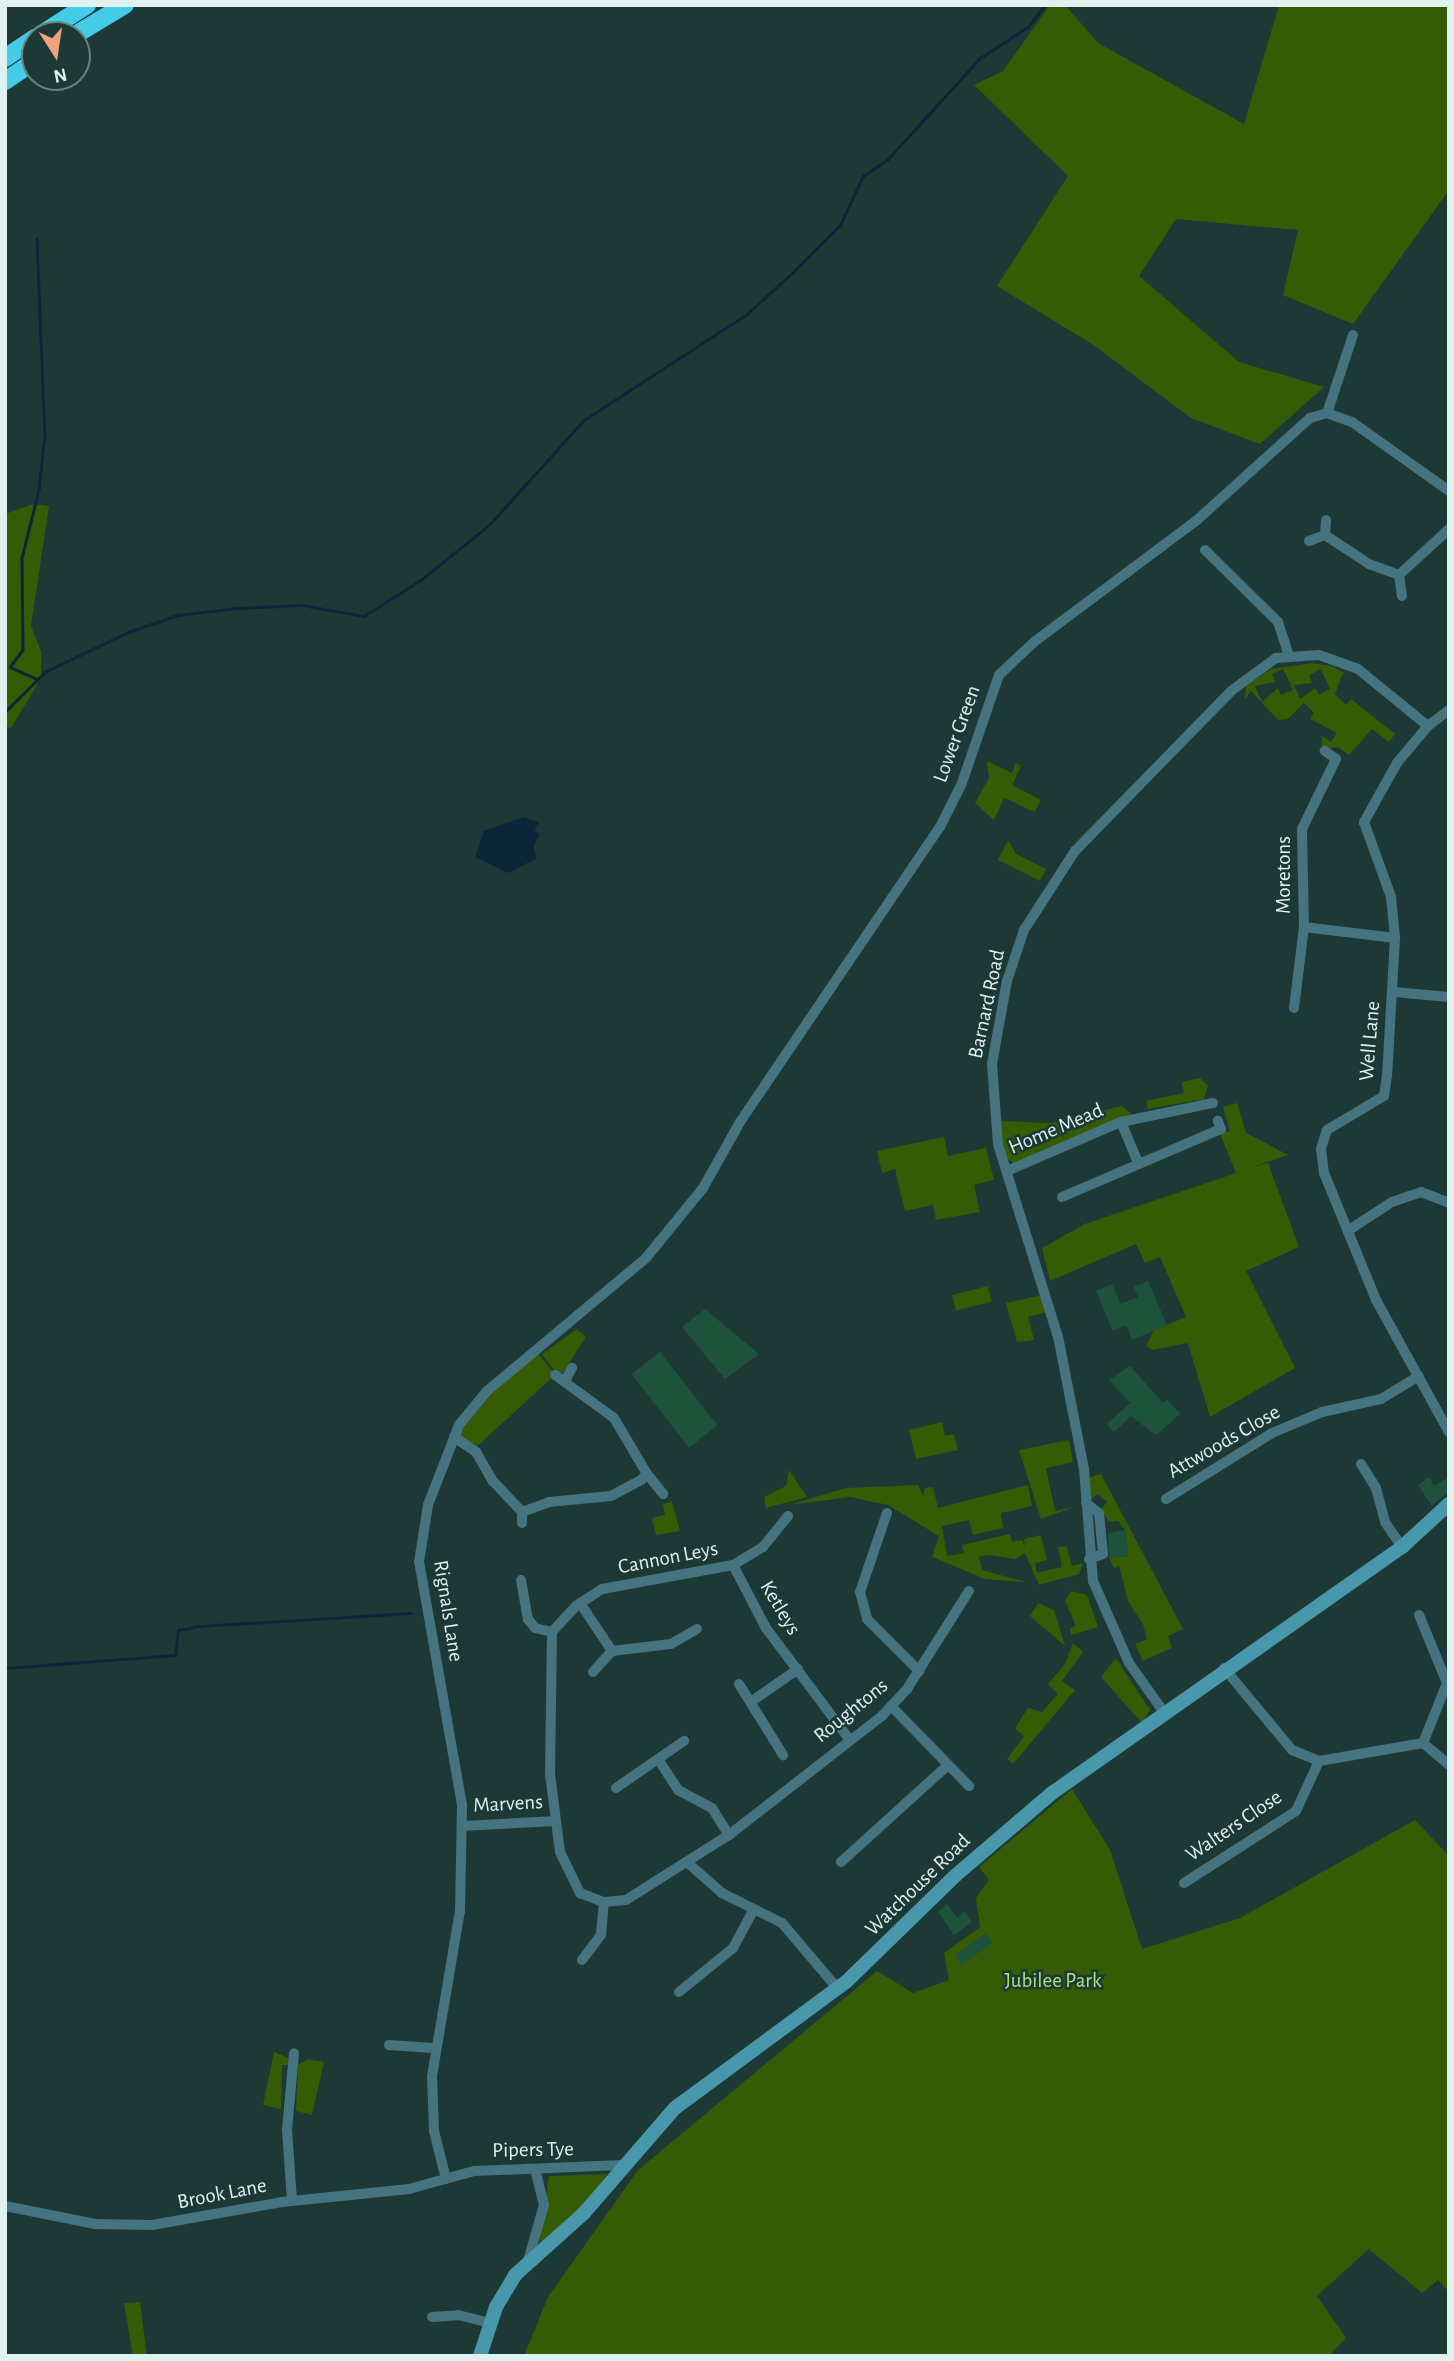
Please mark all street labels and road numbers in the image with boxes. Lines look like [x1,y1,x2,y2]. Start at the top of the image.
street label: Lower Green [928,682,986,786]
street label: Moretons [1271,836,1297,914]
street label: Barnard Road [963,947,1011,1061]
street label: Well Lane [1354,1000,1386,1082]
street label: Home Mead [1005,1098,1107,1160]
street label: Attwoods Close [1163,1400,1285,1484]
street label: Cannon Leys [616,1536,720,1580]
street label: Rignals Lane [428,1558,468,1664]
street label: Ketleys [754,1576,806,1640]
street label: Roughtons [809,1673,893,1749]
street label: Walters Close [1181,1785,1287,1867]
street label: Marvens [473,1790,543,1818]
street label: Watchouse Road [860,1829,976,1941]
street label: Pipers Tye [492,2137,574,2163]
street label: Brook Lane [175,2173,269,2215]

